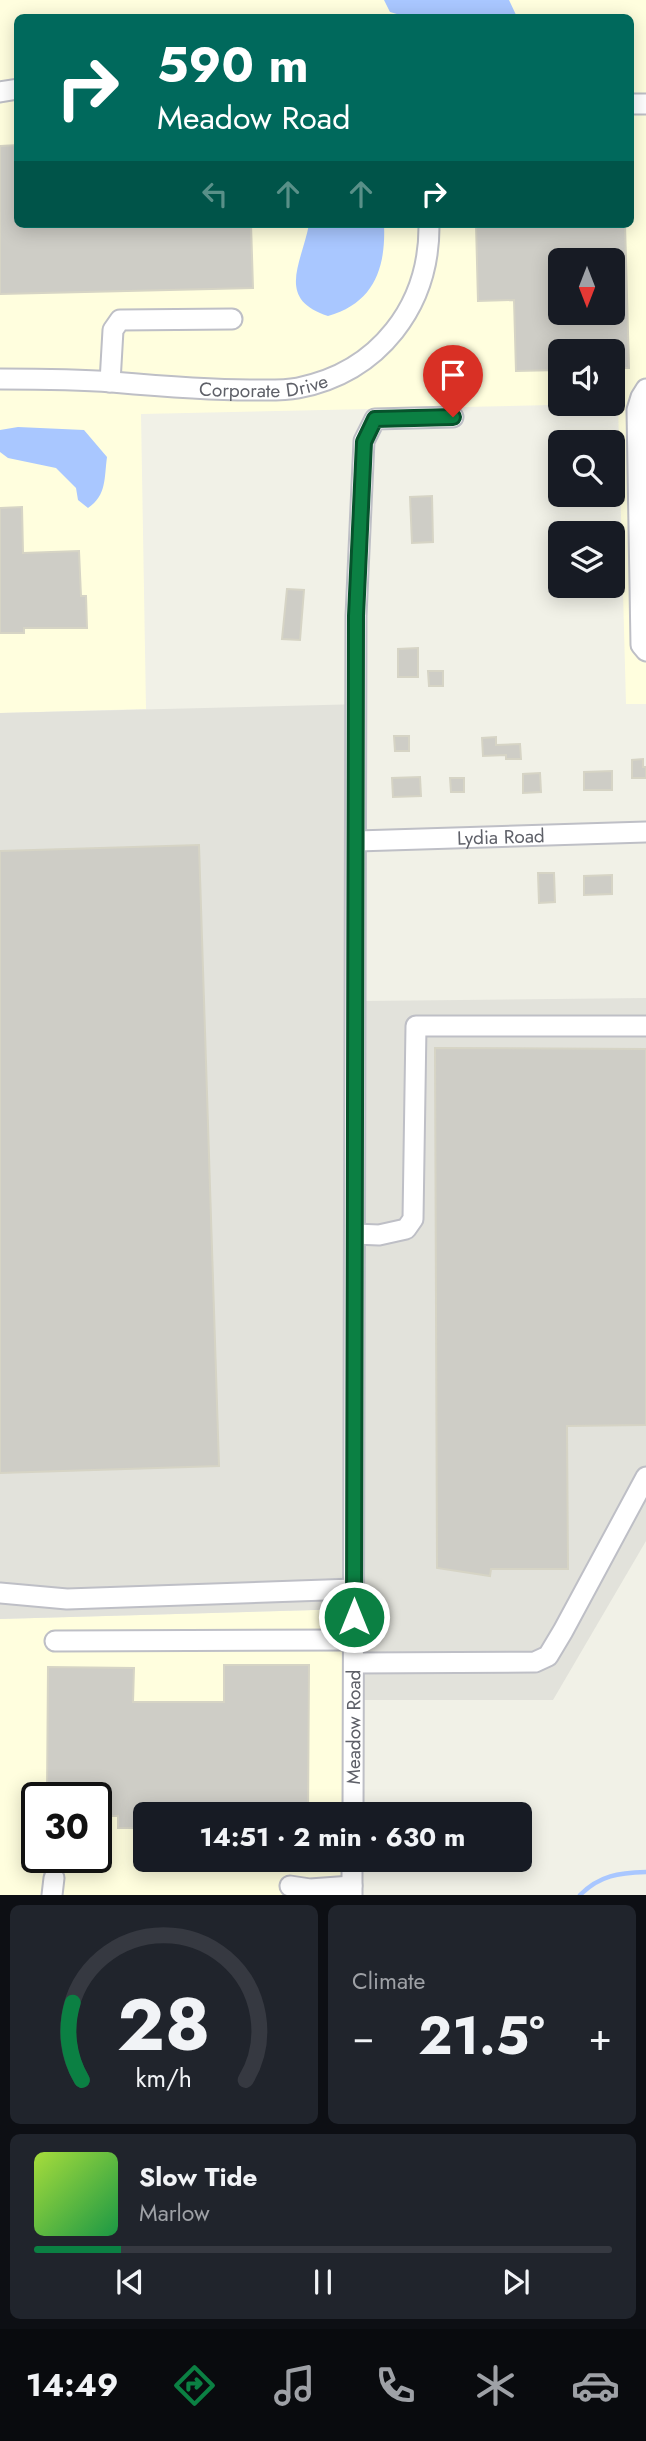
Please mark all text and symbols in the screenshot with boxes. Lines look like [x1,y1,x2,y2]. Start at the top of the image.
text: 590 m [157,30,309,100]
icon: right [42,42,133,133]
text: Meadow Road [157,95,350,141]
icon: left [196,175,234,213]
icon: ahead [269,175,307,213]
icon: ahead [342,175,380,213]
icon: right [415,175,453,213]
north arrow [548,248,625,326]
map controls [548,248,625,598]
button: sound [548,339,625,416]
pin [423,345,483,417]
icon: arrive [434,356,472,394]
street label: Corporate Drive [198,367,332,404]
button: search [548,430,625,507]
button: layers [548,521,625,598]
street label: Lydia Road [457,822,545,851]
position arrow [317,1580,391,1654]
street label: Meadow Road [340,1670,367,1784]
speed limit sign: 30 [21,1782,112,1873]
text: 14:51 · 2 min · 630 m [200,1818,465,1856]
text: Climate [352,1964,425,1998]
text: 28 [117,1973,211,2078]
text: 21.5° [418,1998,545,2074]
text: − [352,2009,374,2064]
text: + [589,2009,612,2064]
text: km/h [136,2060,192,2096]
text: Slow Tide [139,2158,258,2196]
text: Marlow [139,2196,210,2230]
icon: previous [111,2263,149,2301]
icon: pause [304,2263,342,2301]
icon: next [497,2263,535,2301]
icon: directions [170,2361,219,2410]
icon: music [270,2361,319,2410]
icon: phone [371,2361,420,2410]
icon: climate [471,2361,520,2410]
icon: car [571,2361,620,2410]
text: 14:49 [26,2362,118,2408]

